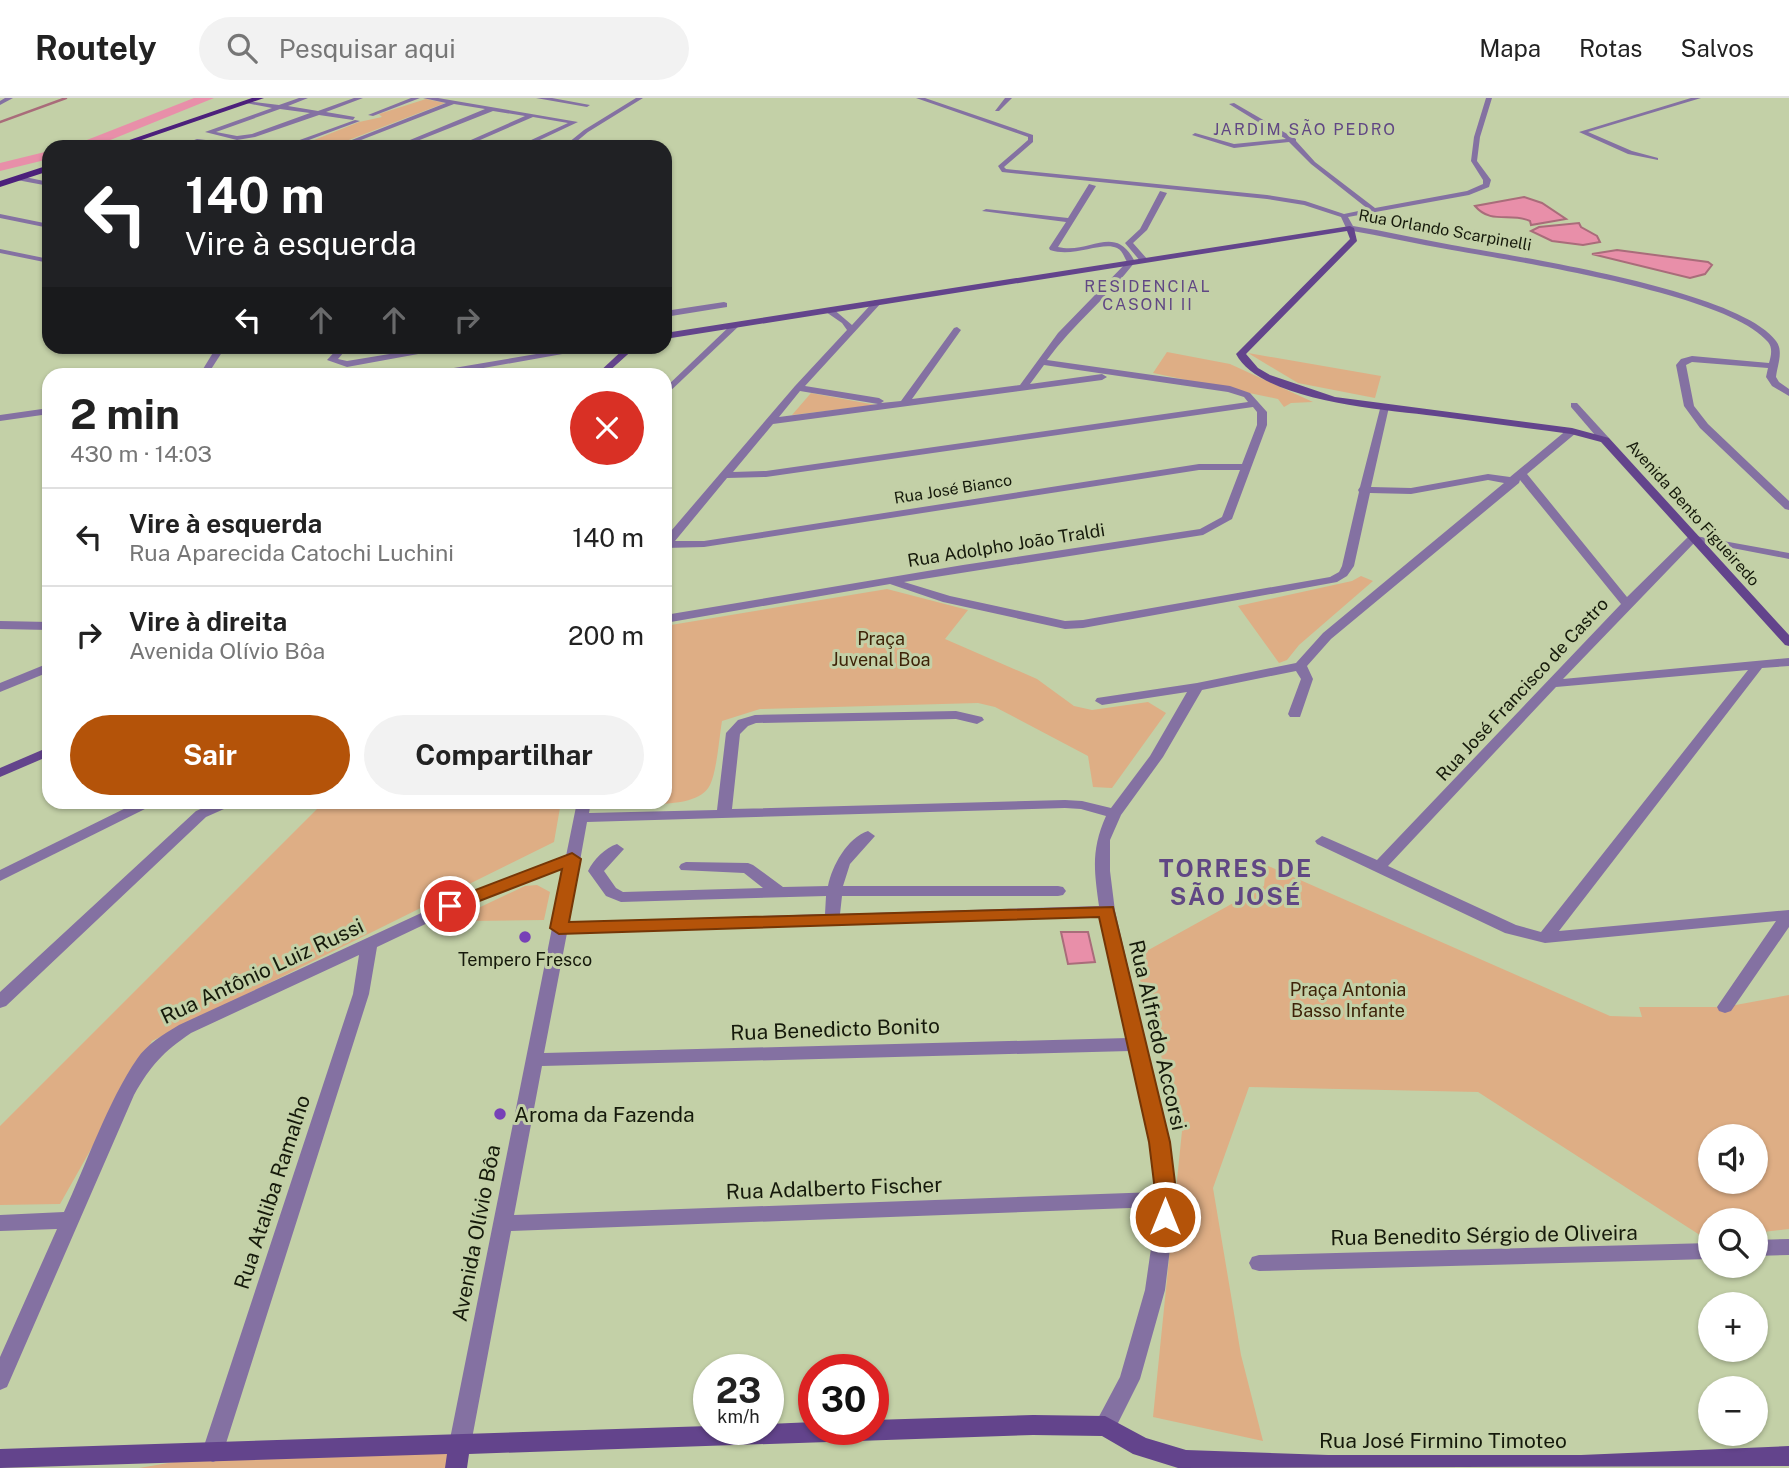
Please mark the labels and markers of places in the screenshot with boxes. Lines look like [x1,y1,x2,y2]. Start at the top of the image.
pin [420,876,480,936]
marker: Tempero Fresco [517,929,533,945]
place label: Tempero Fresco [458,949,592,970]
place label: Aroma da Fazenda [514,1102,695,1127]
marker: Aroma da Fazenda [492,1106,508,1122]

